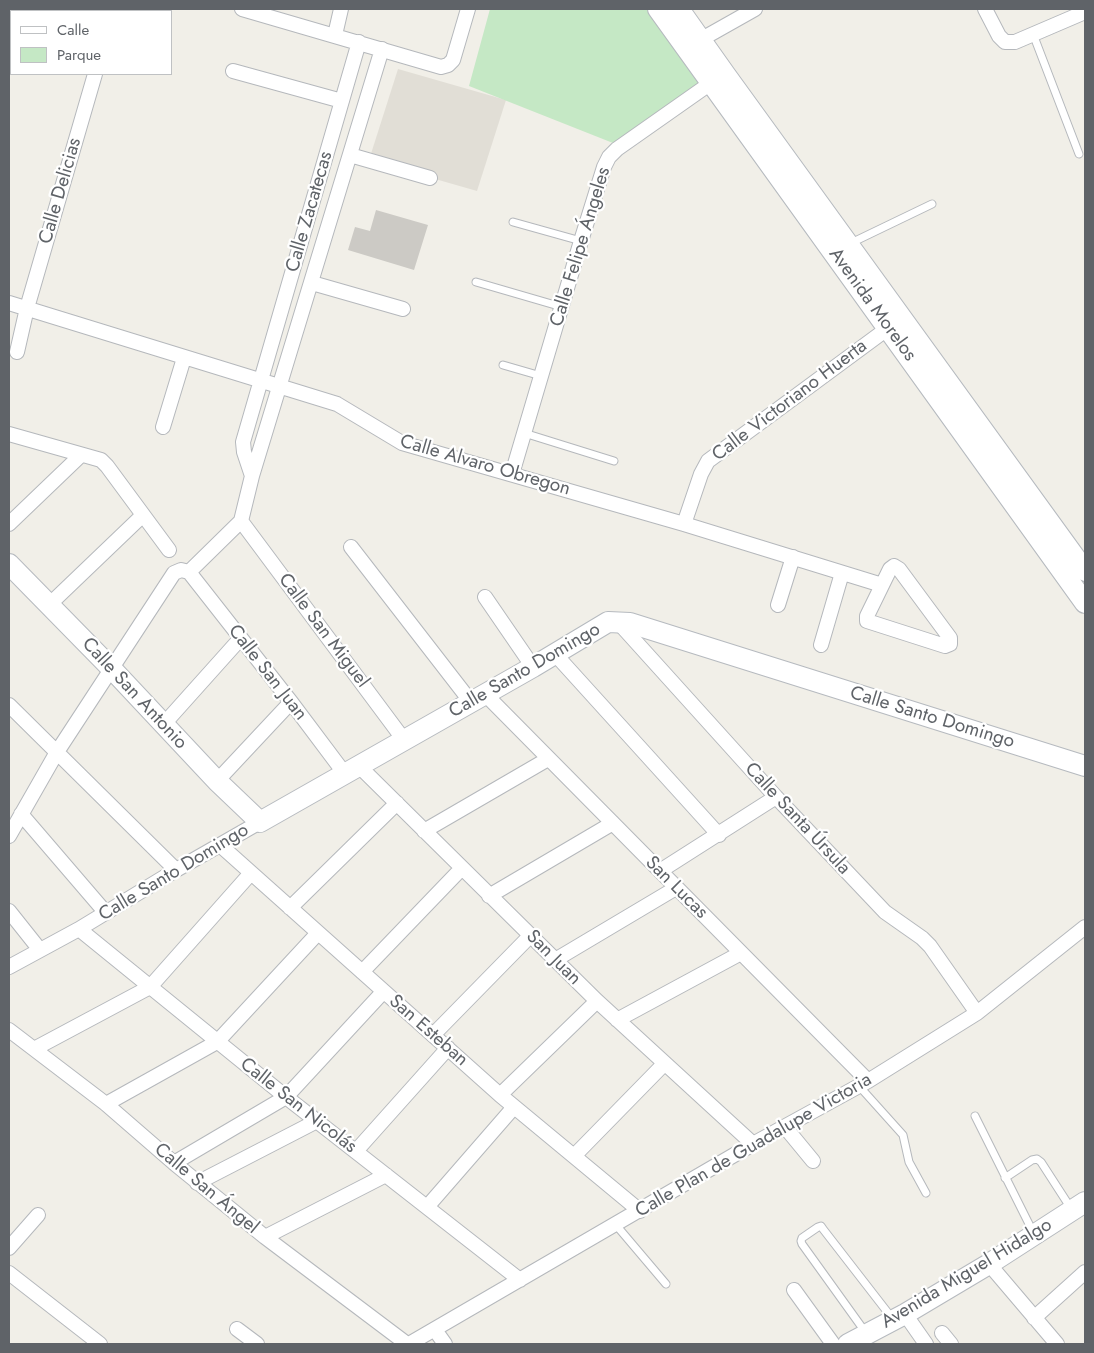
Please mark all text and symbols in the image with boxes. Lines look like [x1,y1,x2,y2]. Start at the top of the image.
legend [10,10,172,75]
text: Calle [57,19,89,41]
text: Parque [57,44,101,66]
street label: Calle Delicias [35,135,87,247]
street label: Calle Zacatecas [282,149,338,275]
street label: Calle Felipe Ángeles [546,164,616,330]
street label: Avenida Morelos [823,244,921,366]
street label: Calle Victoriano Huerta [708,335,872,467]
street label: Calle Alvaro Obregon [397,431,573,501]
street label: Calle San Miguel [273,569,373,693]
street label: Calle Santo Domingo [445,618,605,724]
street label: Calle San Juan [223,621,311,725]
street label: Calle San Antonio [76,633,192,755]
street label: Calle Santo Domingo [847,682,1017,754]
street label: Calle Santa Úrsula [739,758,855,880]
street label: Calle Santo Domingo [95,819,253,927]
street label: San Lucas [640,852,712,924]
street label: San Juan [521,926,585,990]
street label: San Esteban [384,990,472,1072]
street label: Calle San Nicolás [235,1053,361,1159]
street label: Calle Plan de Guadalupe Victoria [632,1069,876,1223]
street label: Calle San Ángel [149,1139,263,1239]
street label: Avenida Miguel Hidalgo [878,1214,1056,1334]

